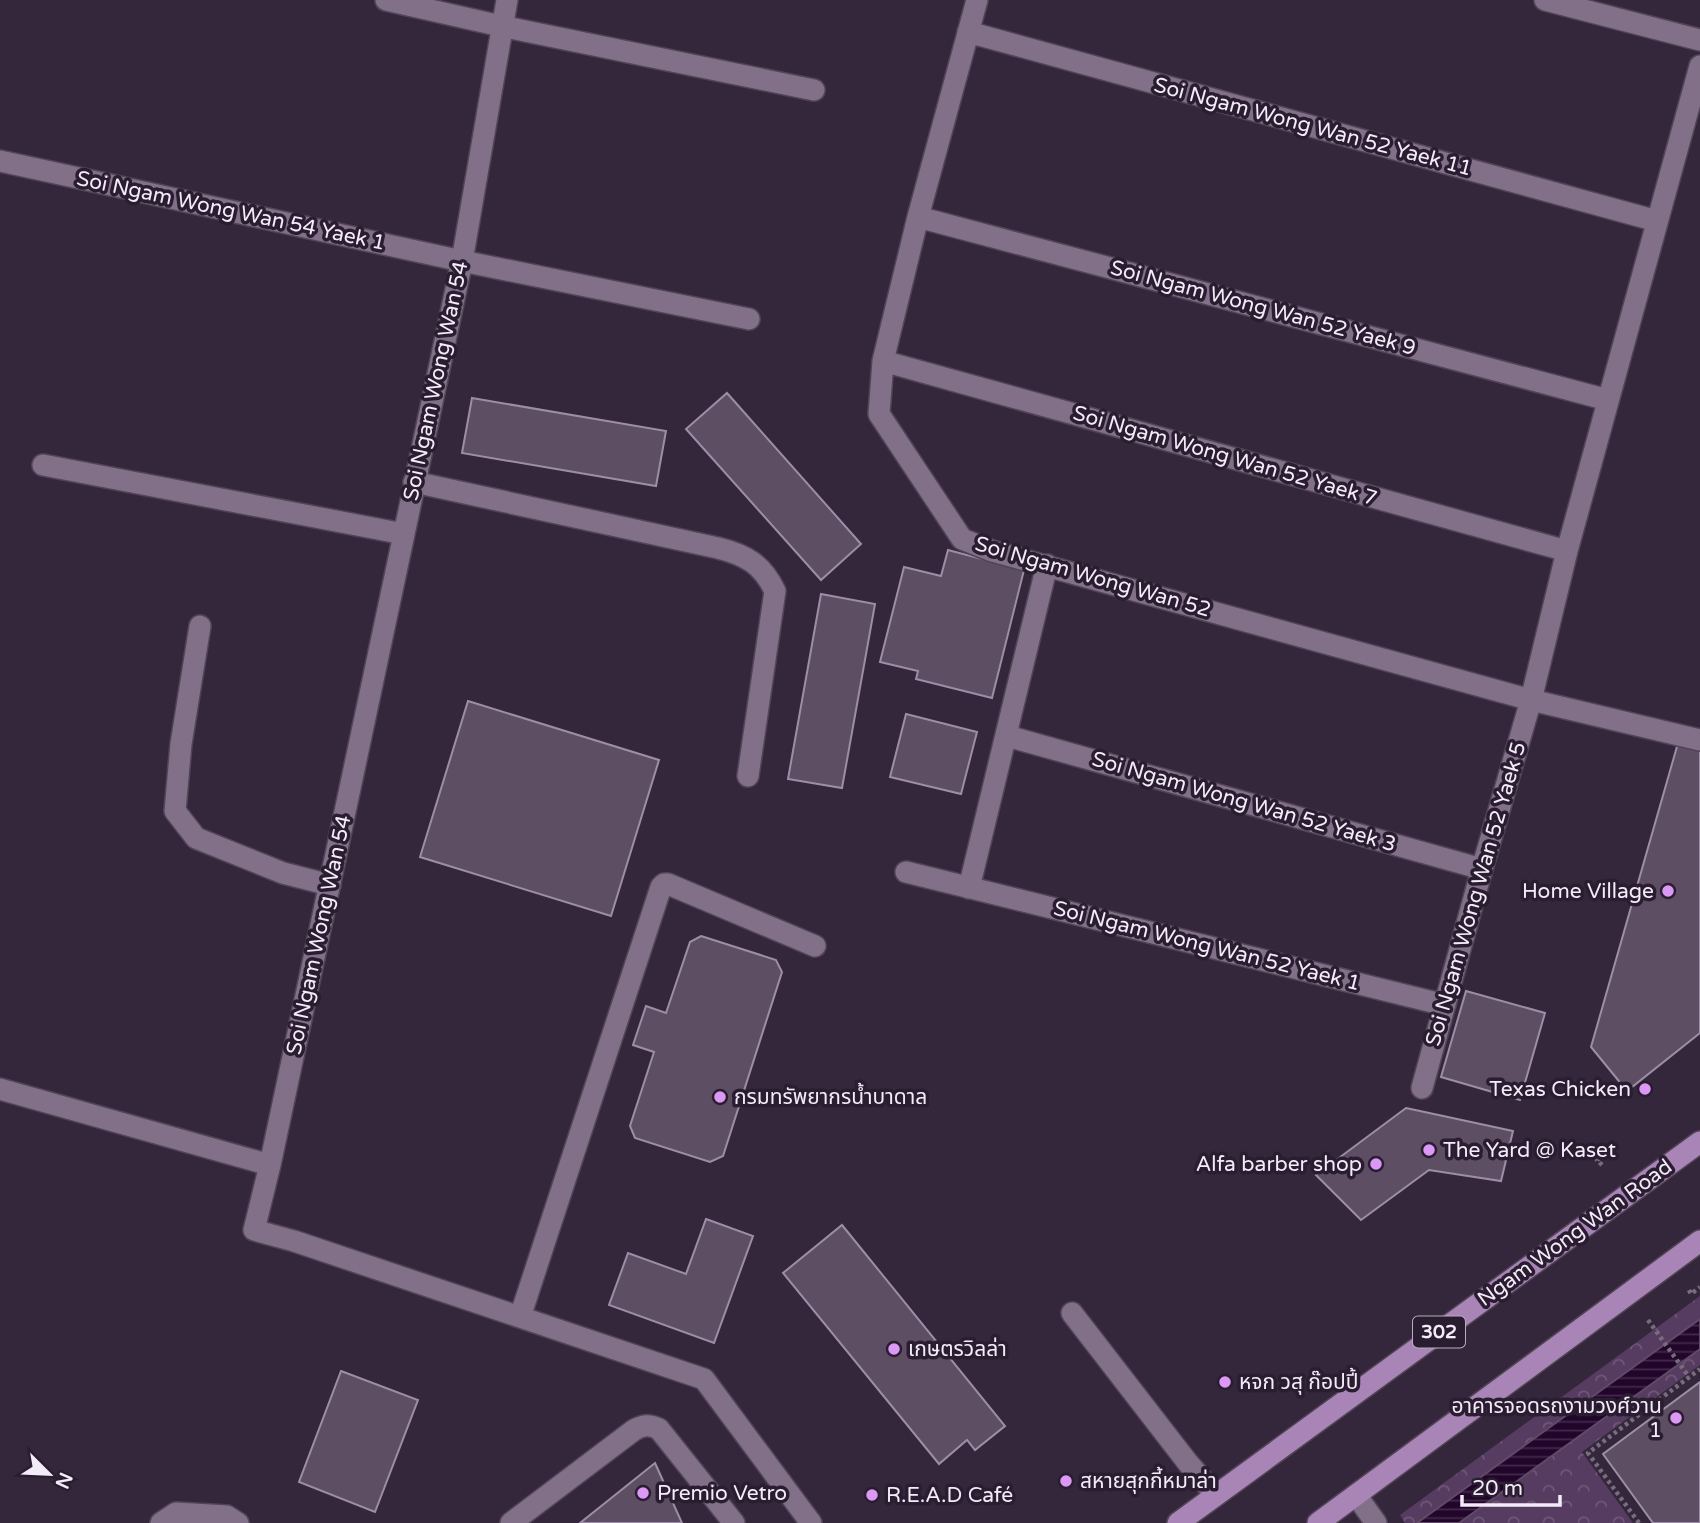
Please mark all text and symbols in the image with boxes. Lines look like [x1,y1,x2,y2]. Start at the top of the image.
street label: Soi Ngam Wong Wan 52 Yaek 11 [1151,72,1475,182]
street label: Soi Ngam Wong Wan 54 Yaek 1 [74,166,388,256]
street label: Soi Ngam Wong Wan 52 Yaek 9 [1108,255,1418,361]
street label: Soi Ngam Wong Wan 54 [398,259,474,503]
street label: Soi Ngam Wong Wan 52 Yaek 7 [1070,401,1380,511]
street label: Soi Ngam Wong Wan 52 [972,531,1214,623]
street label: Soi Ngam Wong Wan 52 Yaek 5 [1421,739,1531,1049]
street label: Soi Ngam Wong Wan 52 Yaek 3 [1089,747,1399,857]
street label: Soi Ngam Wong Wan 54 [281,813,357,1057]
place label: Home Village [1522,879,1654,904]
marker: Home Village [1660,883,1676,899]
street label: Soi Ngam Wong Wan 52 Yaek 1 [1051,896,1363,996]
place label: Texas Chicken [1489,1077,1631,1102]
marker: Texas Chicken [1637,1081,1653,1097]
place label: กรมทรัพยากรน้ำบาดาล [734,1082,927,1110]
marker: กรมทรัพยากรน้ำบาดาล [712,1089,728,1105]
place label: The Yard @ Kaset [1443,1138,1616,1163]
marker: The Yard @ Kaset [1421,1142,1437,1158]
place label: Alfa barber shop [1196,1152,1362,1177]
street label: Ngam Wong Wan Road [1473,1154,1677,1312]
marker: Alfa barber shop [1368,1156,1384,1172]
road number: 302 [1413,1316,1465,1348]
place label: เกษตรวิลล่า [908,1337,1007,1362]
marker: เกษตรวิลล่า [886,1341,902,1357]
place label: หจก วสุ ก๊อปปี้ [1239,1367,1358,1395]
marker: หจก วสุ ก๊อปปี้ [1217,1374,1233,1390]
place label: อาคารจอดรถงามวงศ์วาน 1 [1451,1394,1662,1443]
marker: อาคารจอดรถงามวงศ์วาน 1 [1668,1410,1684,1426]
north arrow [14,1439,84,1509]
scale bar [1462,1464,1560,1508]
place label: สหายสุกกี้หมาล่า [1080,1466,1217,1494]
text: N [50,1469,77,1492]
marker: สหายสุกกี้หมาล่า [1058,1473,1074,1489]
text: 20 m [1472,1476,1523,1501]
place label: Premio Vetro [657,1481,787,1506]
place label: R.E.A.D Café [886,1483,1013,1508]
marker: Premio Vetro [635,1485,651,1501]
marker: R.E.A.D Café [864,1487,880,1503]

